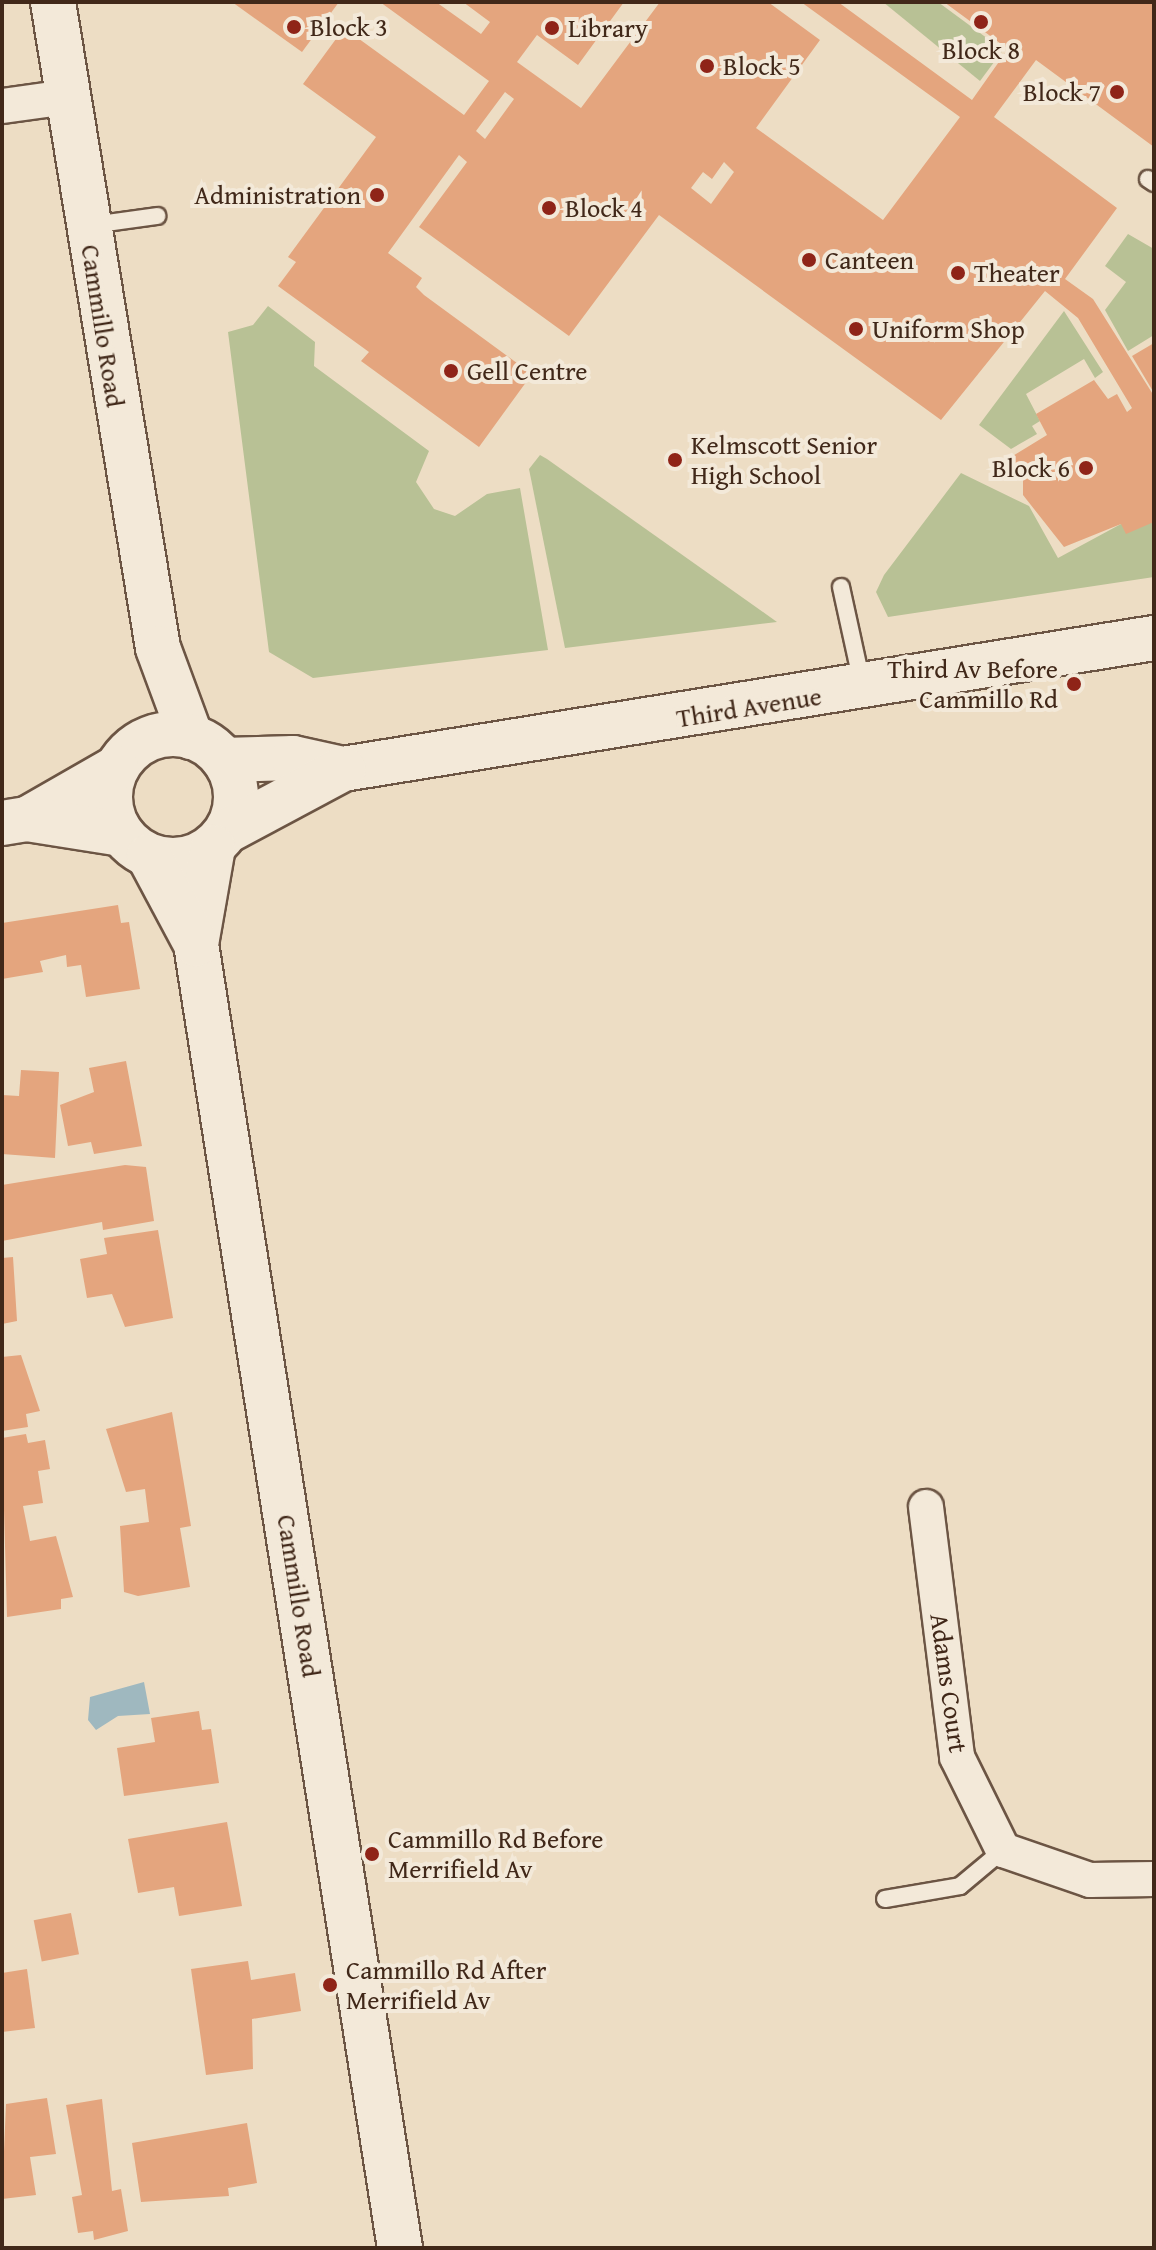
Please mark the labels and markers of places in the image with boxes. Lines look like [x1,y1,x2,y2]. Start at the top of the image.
place label: Block 3 [310,11,388,43]
place label: Library [568,12,648,44]
marker: Block 8 [972,13,990,31]
marker: Block 3 [285,18,303,36]
marker: Library [543,19,561,37]
place label: Block 8 [942,34,1020,66]
place label: Block 5 [723,50,801,82]
marker: Block 5 [698,57,716,75]
place label: Block 7 [1023,76,1101,108]
marker: Block 7 [1108,83,1126,101]
place label: Administration [194,179,361,211]
marker: Administration [368,186,386,204]
place label: Block 4 [565,192,643,224]
marker: Block 4 [540,199,558,217]
place label: Canteen [825,244,914,276]
marker: Canteen [800,251,818,269]
place label: Theater [974,257,1060,289]
marker: Theater [949,264,967,282]
place label: Uniform Shop [872,313,1025,345]
marker: Uniform Shop [847,320,865,338]
place label: Gell Centre [467,355,587,387]
marker: Gell Centre [442,362,460,380]
place label: Kelmscott Senior High School [691,429,877,490]
marker: Kelmscott Senior High School [666,451,684,469]
place label: Block 6 [992,452,1070,484]
marker: Block 6 [1077,459,1095,477]
place label: Third Av Before Cammillo Rd [887,653,1058,714]
marker: Third Av Before Cammillo Rd [1065,675,1083,693]
place label: Cammillo Rd Before Merrifield Av [388,1823,603,1884]
marker: Cammillo Rd Before Merrifield Av [363,1845,381,1863]
place label: Cammillo Rd After Merrifield Av [346,1954,547,2016]
marker: Cammillo Rd After Merrifield Av [321,1976,339,1994]

